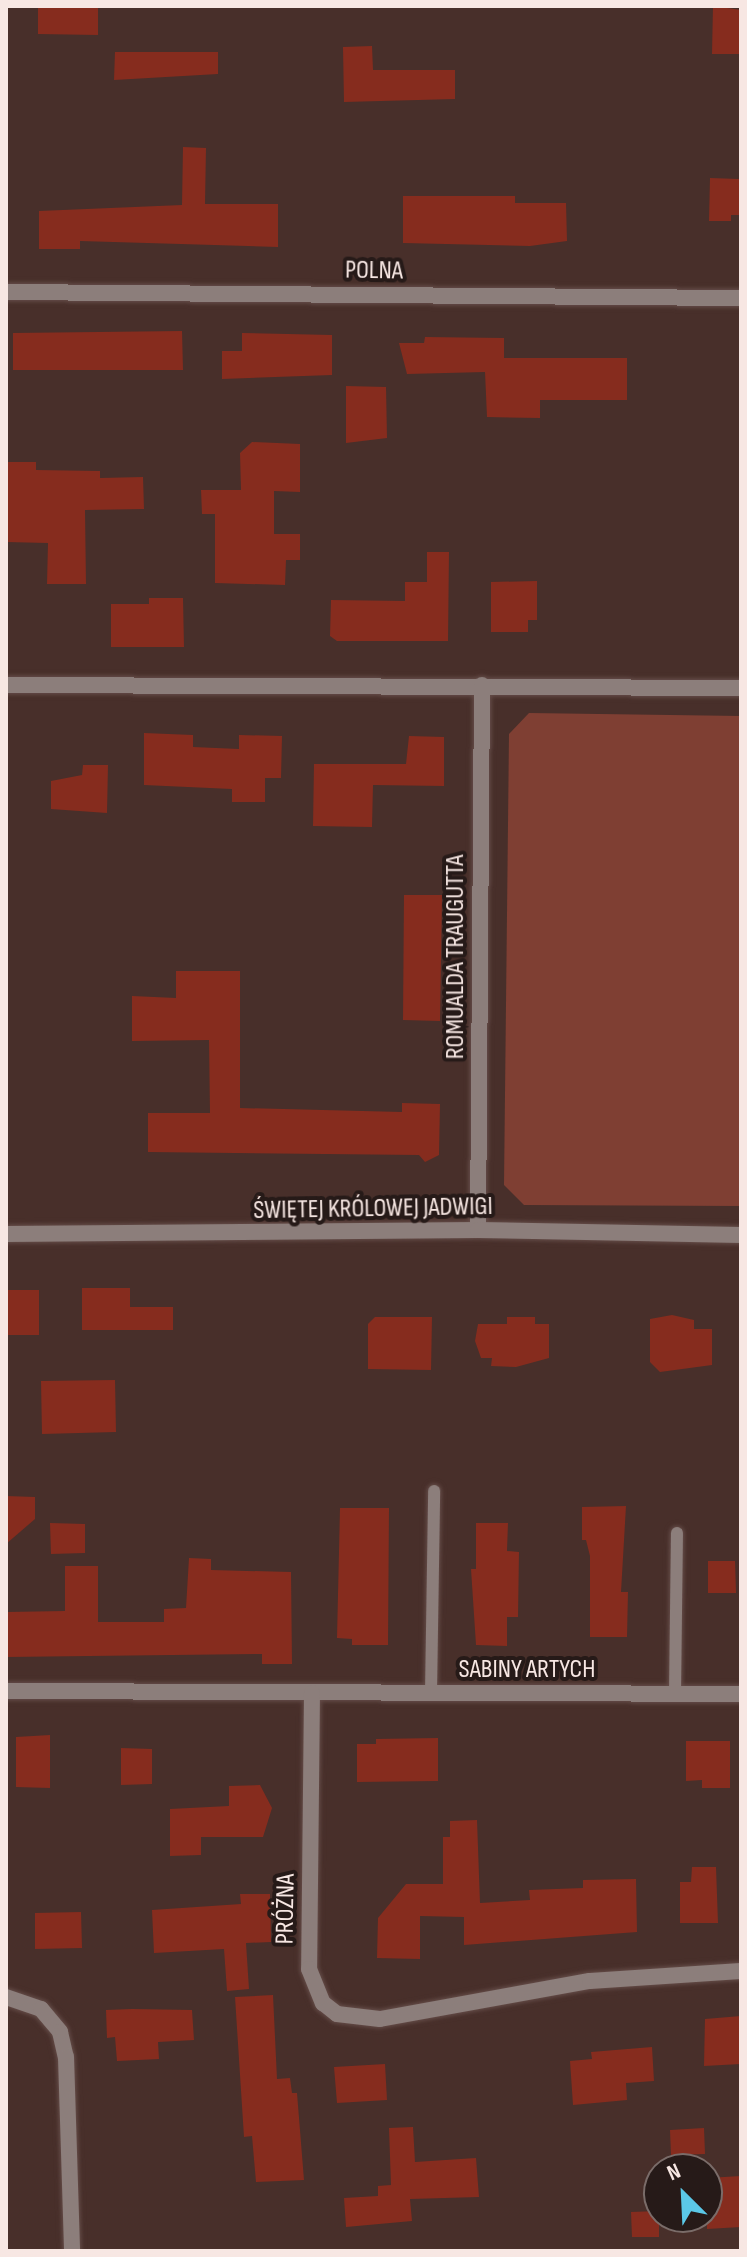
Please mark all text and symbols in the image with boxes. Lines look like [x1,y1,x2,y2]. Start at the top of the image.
street label: POLNA [345,255,403,287]
street label: ROMUALDA TRAUGUTTA [440,855,472,1059]
street label: ŚWIĘTEJ KRÓLOWEJ JADWIGI [253,1191,493,1227]
street label: SABINY ARTYCH [459,1654,595,1686]
street label: PRÓŻNA [270,1873,302,1945]
north arrow [643,2153,723,2233]
text: N [663,2158,685,2187]

